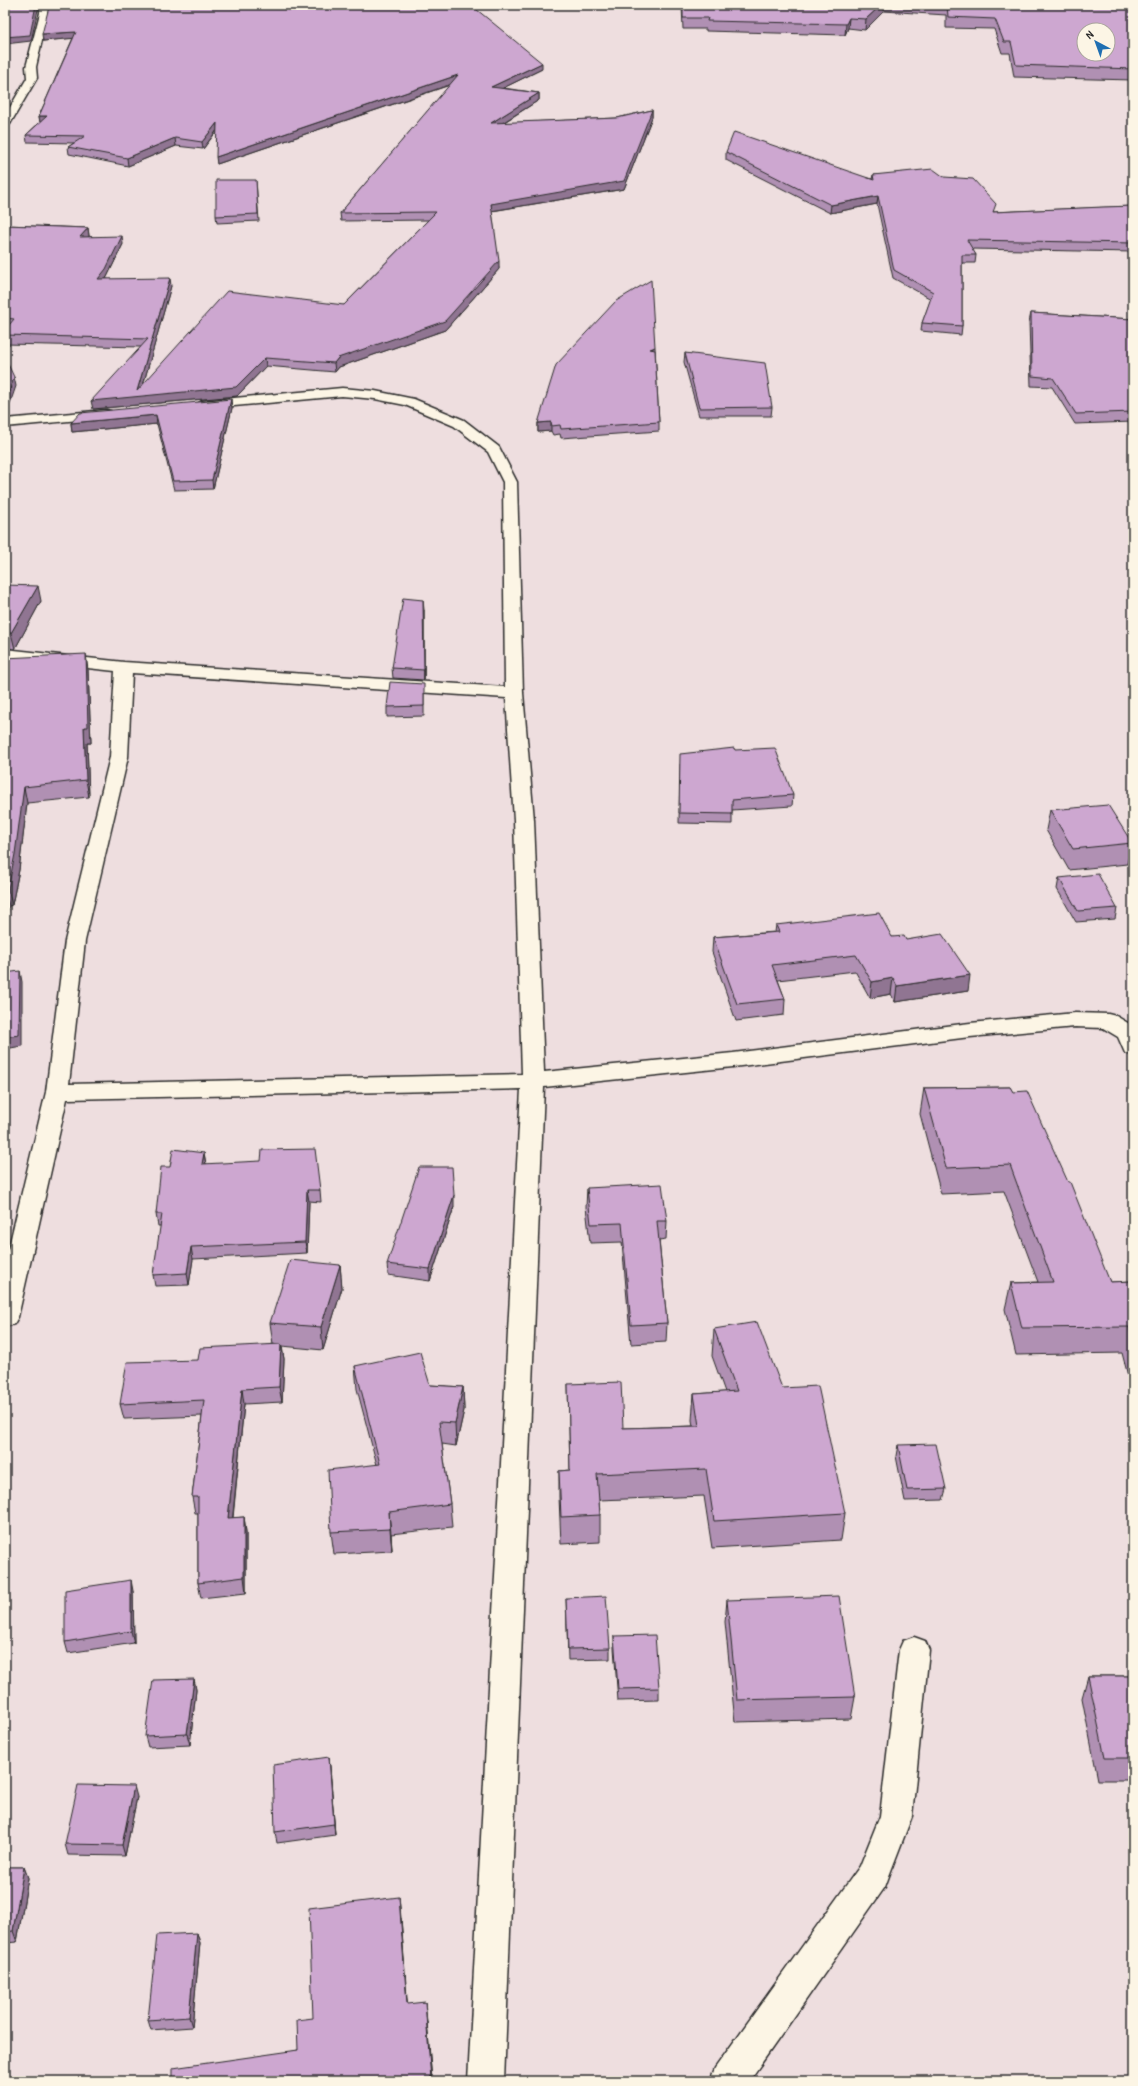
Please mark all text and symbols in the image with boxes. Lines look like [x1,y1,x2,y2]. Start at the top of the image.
north arrow [1076,22,1116,62]
text: N [1083,27,1096,42]

